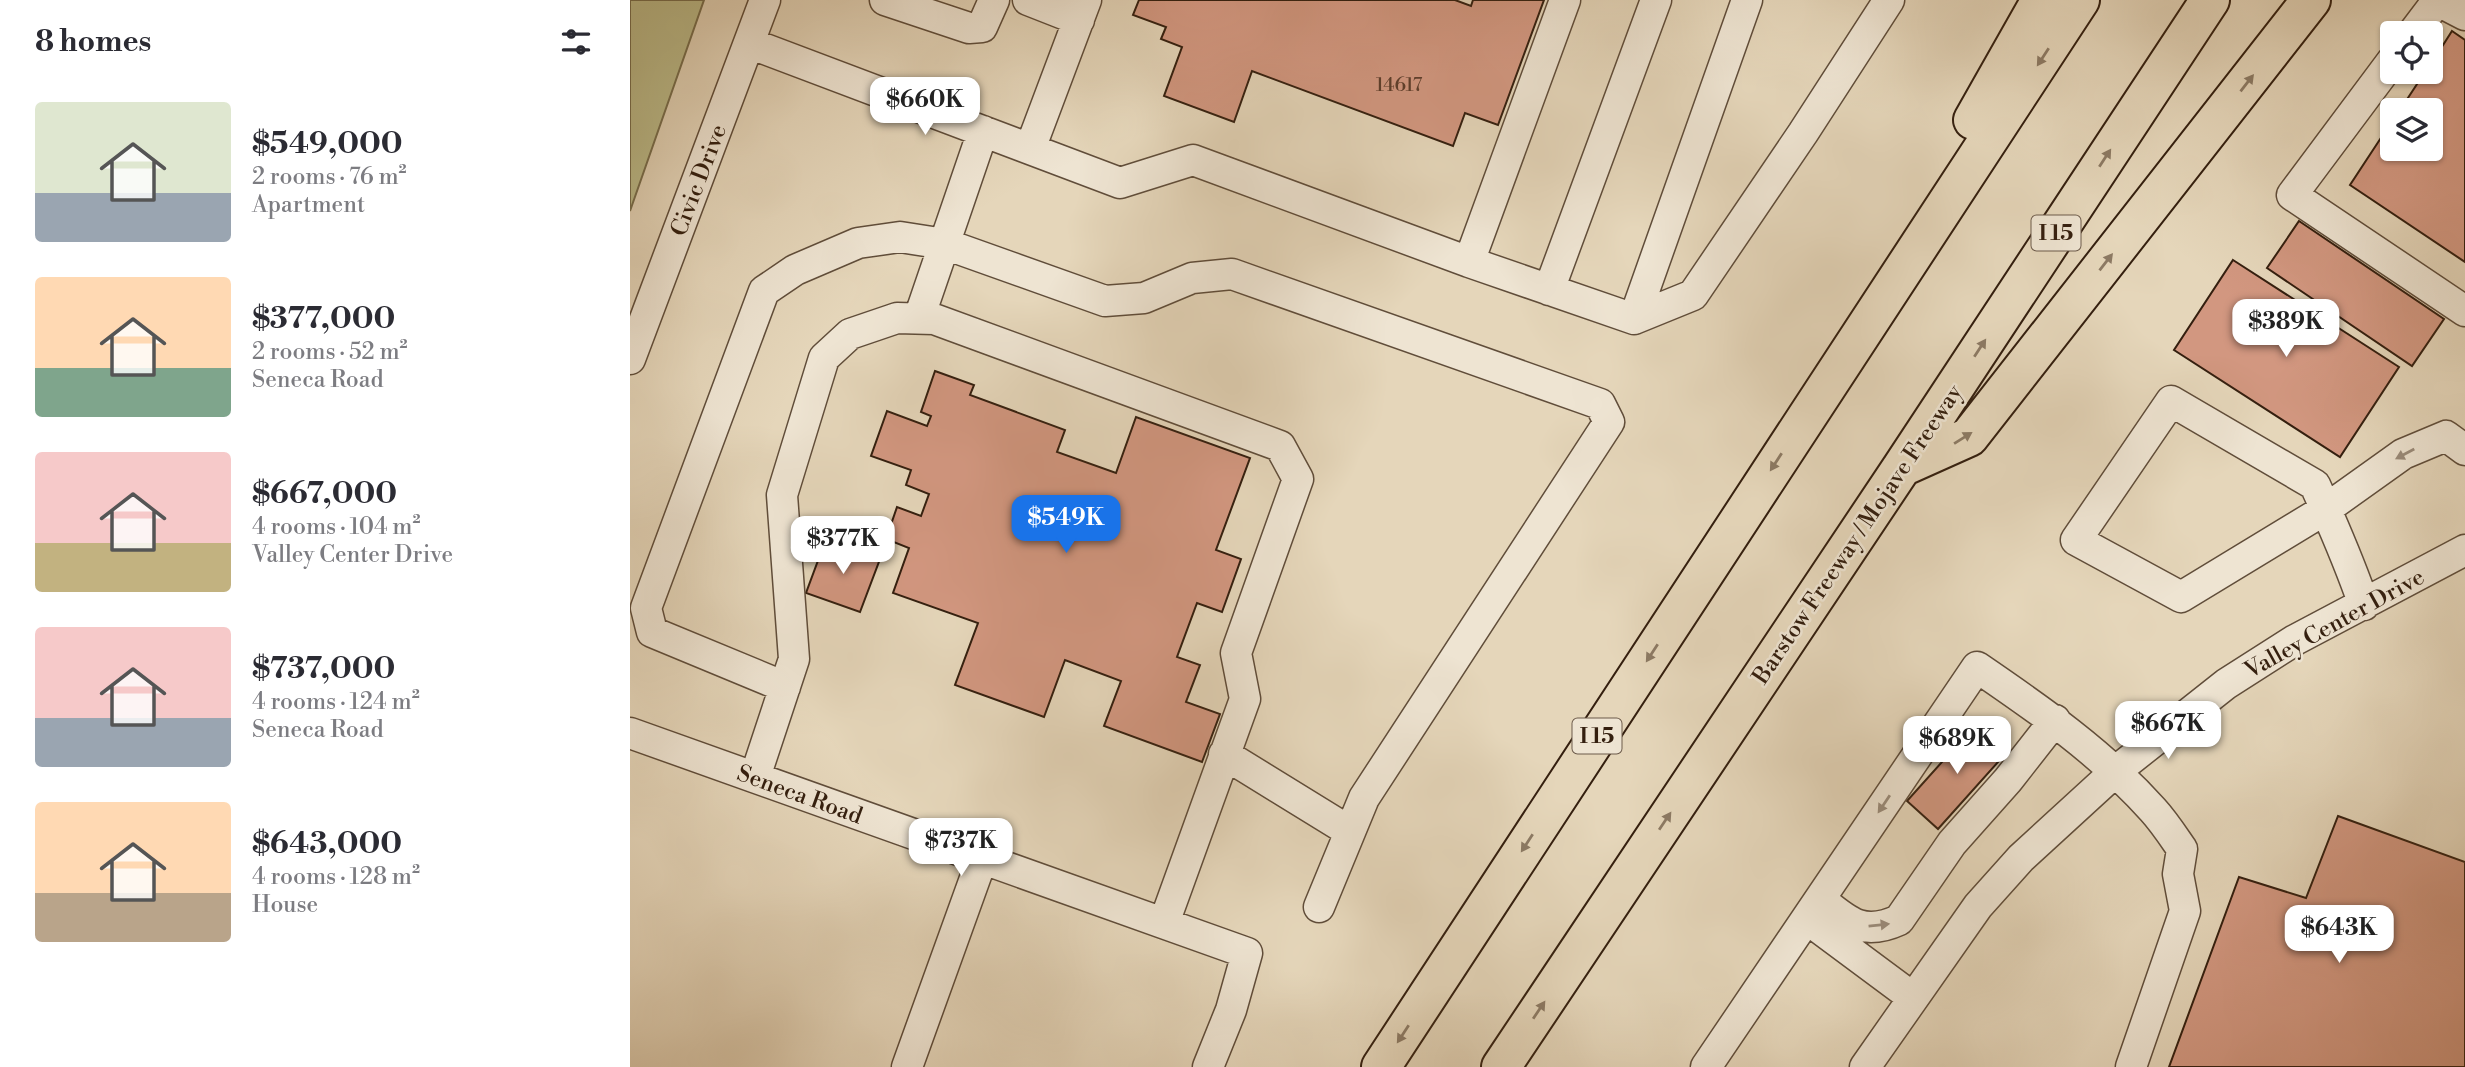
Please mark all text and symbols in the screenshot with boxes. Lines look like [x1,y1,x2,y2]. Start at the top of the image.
map controls [2380,21,2443,161]
button: locate [2380,21,2443,84]
text: 8 homes [35,23,151,61]
icon: filters [557,23,595,61]
one-way arrow [2036,47,2049,67]
house number: 14617 [1376,73,1423,97]
one-way arrow [2239,74,2253,92]
pin: $660K [876,78,974,137]
text: $660K [886,86,964,114]
button: layers [2380,98,2443,161]
street label: Civic Drive [665,121,733,240]
text: $549,000 [252,125,403,163]
icon: home [91,130,175,214]
one-way arrow [2098,149,2111,168]
text: 2 rooms · 76 m² [252,163,407,191]
text: Apartment [252,191,365,219]
road number: I 15 [2032,216,2080,250]
one-way arrow [2099,254,2114,272]
text: $377,000 [252,300,395,338]
pin: $389K [2237,300,2335,359]
icon: home [91,305,175,389]
text: $389K [2248,308,2324,336]
text: 2 rooms · 52 m² [252,338,408,366]
one-way arrow [1973,339,1986,358]
text: Seneca Road [252,366,383,394]
street label: Barstow Freeway / Mojave Freeway [1746,379,1969,691]
one-way arrow [1953,431,1973,444]
one-way arrow [2395,448,2415,460]
one-way arrow [1769,453,1783,471]
text: $667,000 [252,475,397,513]
icon: home [91,480,175,564]
pin: $549K [1017,496,1115,555]
text: $549K [1028,504,1104,532]
text: 4 rooms · 104 m² [252,513,421,541]
pin: $377K [794,516,892,576]
text: $377K [807,525,879,553]
text: Valley Center Drive [252,541,453,569]
street label: Valley Center Drive [2239,563,2429,685]
one-way arrow [1645,643,1658,662]
text: $737,000 [252,650,395,688]
icon: home [91,655,175,739]
text: 4 rooms · 124 m² [252,688,420,716]
pin: $667K [2119,702,2217,761]
text: $667K [2131,710,2205,738]
text: Seneca Road [252,716,383,744]
pin: $689K [1908,716,2006,776]
road number: I 15 [1572,718,1622,754]
text: $689K [1919,725,1995,753]
street label: Seneca Road [733,759,866,831]
one-way arrow [1877,795,1890,814]
one-way arrow [1659,811,1672,831]
pin: $737K [912,818,1010,878]
text: $643,000 [252,825,402,863]
text: $737K [925,827,997,855]
icon: home [91,830,175,914]
one-way arrow [1520,834,1534,852]
text: 4 rooms · 128 m² [252,863,420,891]
text: House [252,891,318,919]
pin: $643K [2290,906,2388,965]
text: $643K [2301,914,2377,942]
one-way arrow [1868,919,1890,930]
one-way arrow [1532,1001,1546,1019]
one-way arrow [1397,1024,1410,1043]

